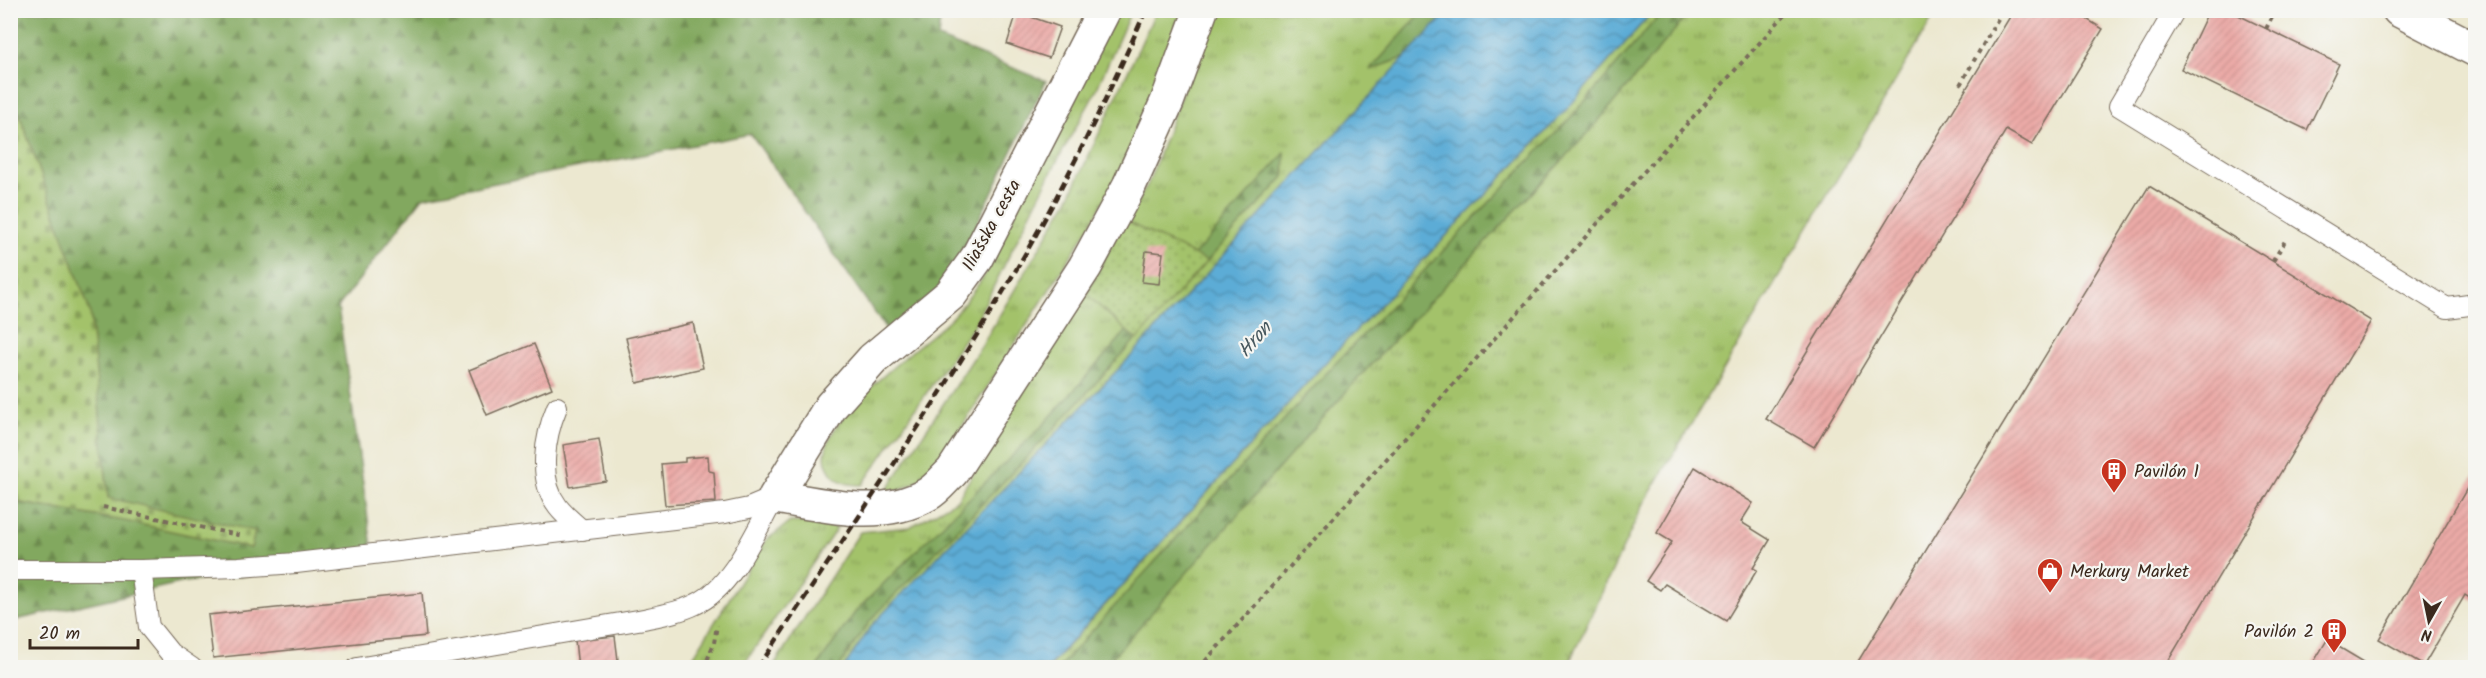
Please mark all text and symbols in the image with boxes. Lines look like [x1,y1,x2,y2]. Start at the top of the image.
street label: Iliašska cesta [955,174,1030,277]
water label: Hron [1230,314,1281,366]
building icon: Pavilón 1 [2099,456,2129,494]
place label: Pavilón 1 [2134,458,2199,487]
shop icon: Merkury Market [2035,556,2065,594]
place label: Merkury Market [2070,558,2190,587]
north arrow [2399,591,2459,651]
scale bar [30,612,138,650]
building icon: Pavilón 2 [2319,616,2349,654]
place label: Pavilón 2 [2244,618,2314,647]
text: 20 m [39,620,80,649]
text: N [2420,621,2434,647]

